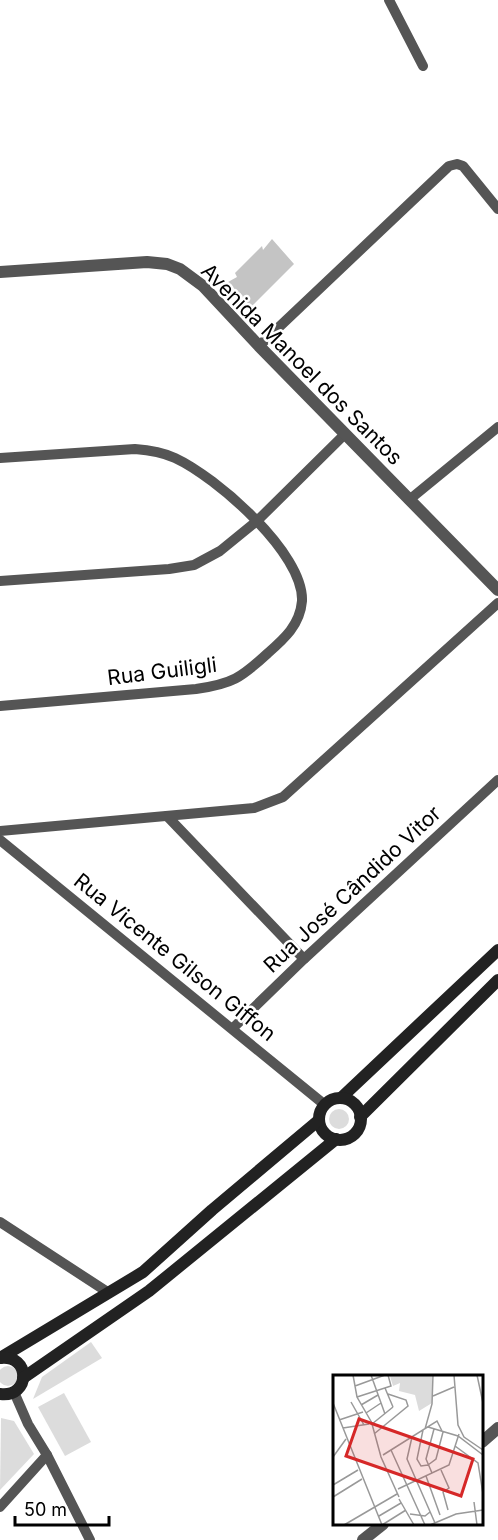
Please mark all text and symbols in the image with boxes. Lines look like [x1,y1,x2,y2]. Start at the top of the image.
street label: Avenida Manoel dos Santos [196,258,408,470]
street label: Rua Guiligli [106,652,218,690]
street label: Rua José Cândido Vitor [258,800,446,978]
street label: Rua Vicente Gilson Giffon [69,868,281,1046]
inset map [333,1375,483,1525]
scale bar [15,1489,110,1527]
text: 50 m [24,1499,67,1520]

